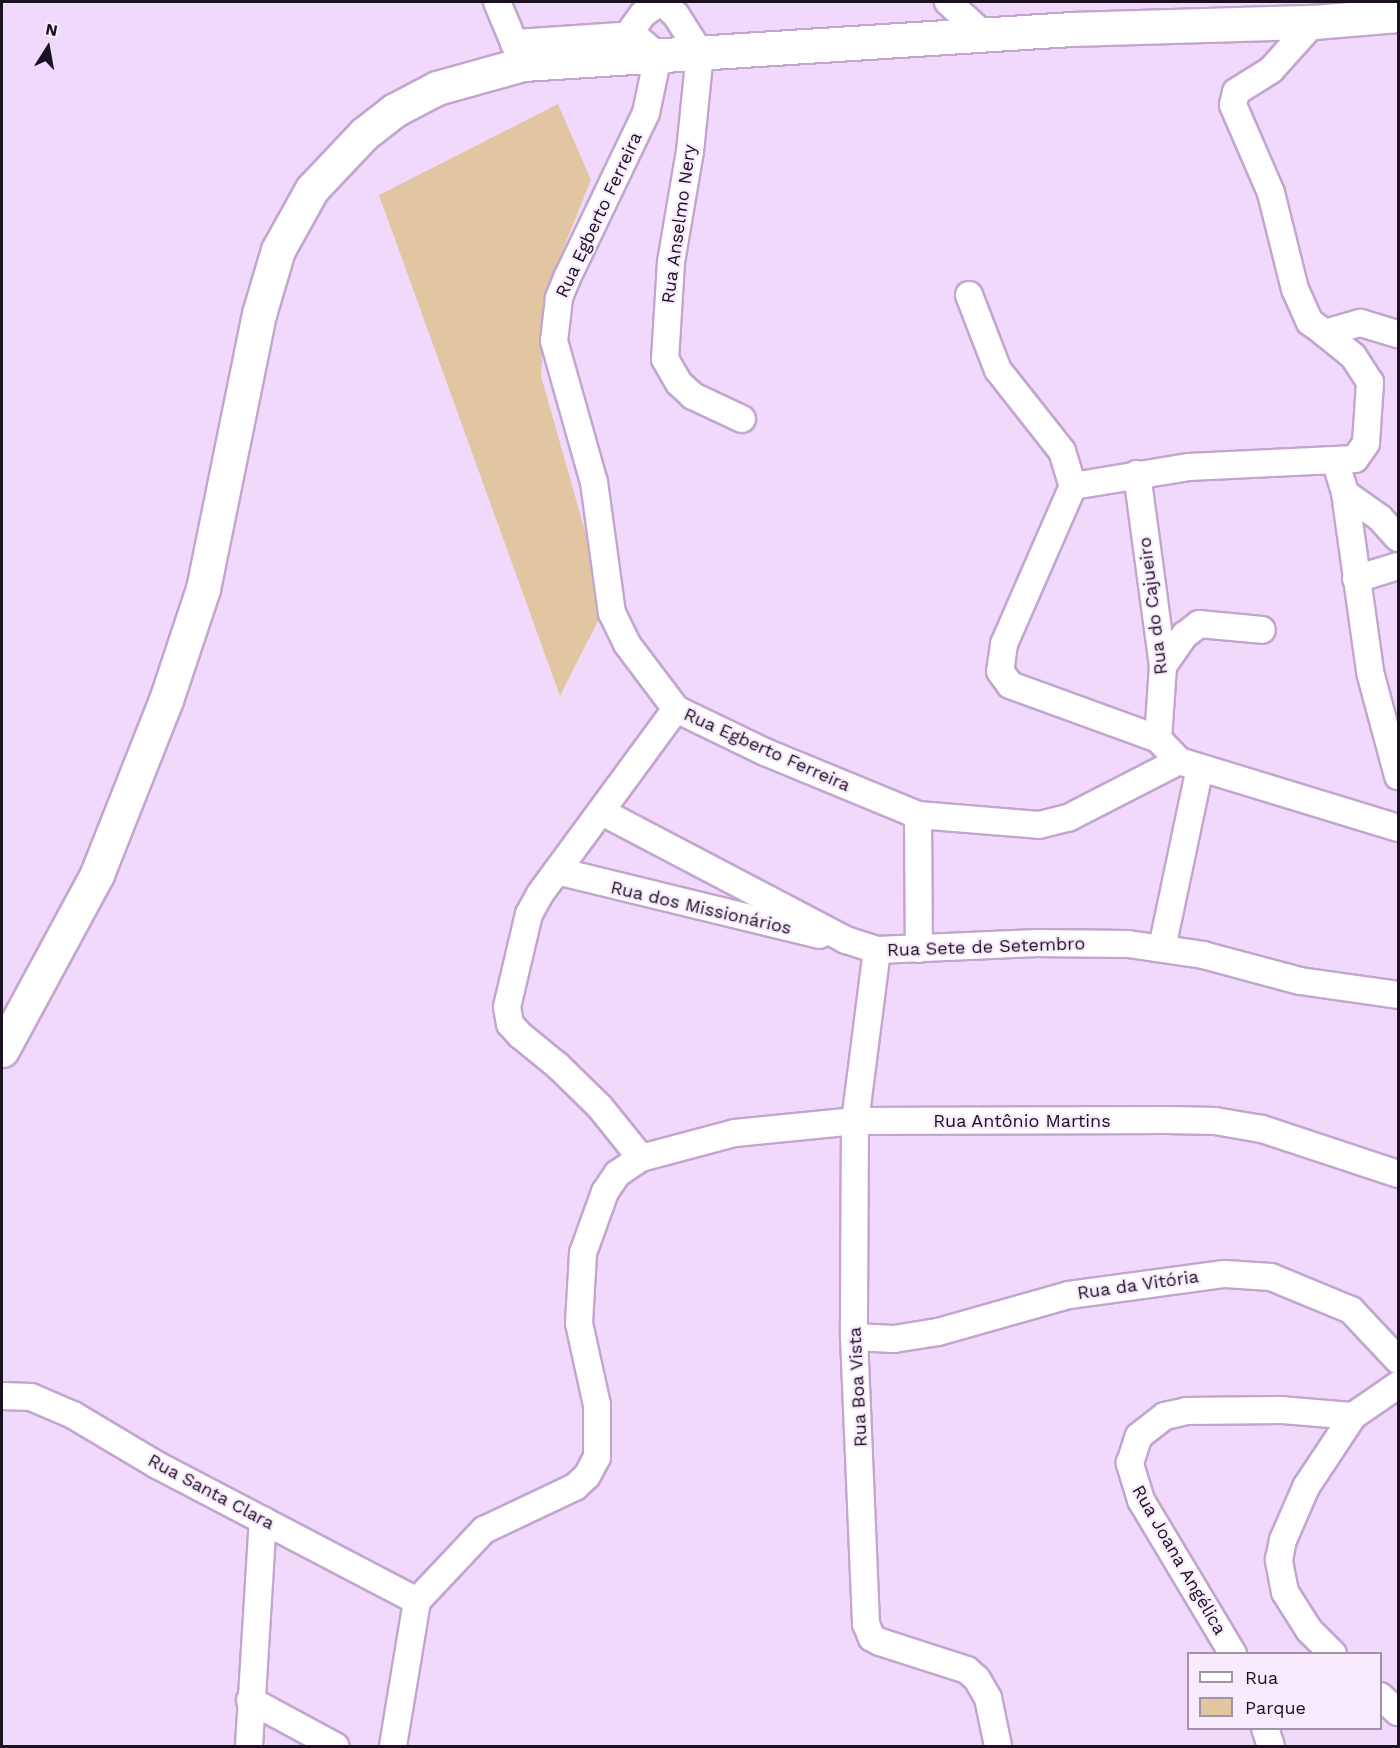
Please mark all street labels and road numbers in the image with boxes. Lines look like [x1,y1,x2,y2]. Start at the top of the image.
street label: Rua Egberto Ferreira [551,129,647,301]
street label: Rua Anselmo Nery [657,142,701,306]
street label: Rua do Cajueiro [1134,536,1172,676]
street label: Rua Egberto Ferreira [680,703,854,797]
street label: Rua dos Missionários [608,877,794,939]
street label: Rua Sete de Setembro [886,933,1086,961]
street label: Rua Antônio Martins [933,1110,1111,1132]
street label: Rua da Vitória [1075,1266,1201,1304]
street label: Rua Boa Vista [844,1326,872,1448]
street label: Rua Santa Clara [144,1449,278,1535]
street label: Rua Joana Angélica [1127,1480,1231,1640]

